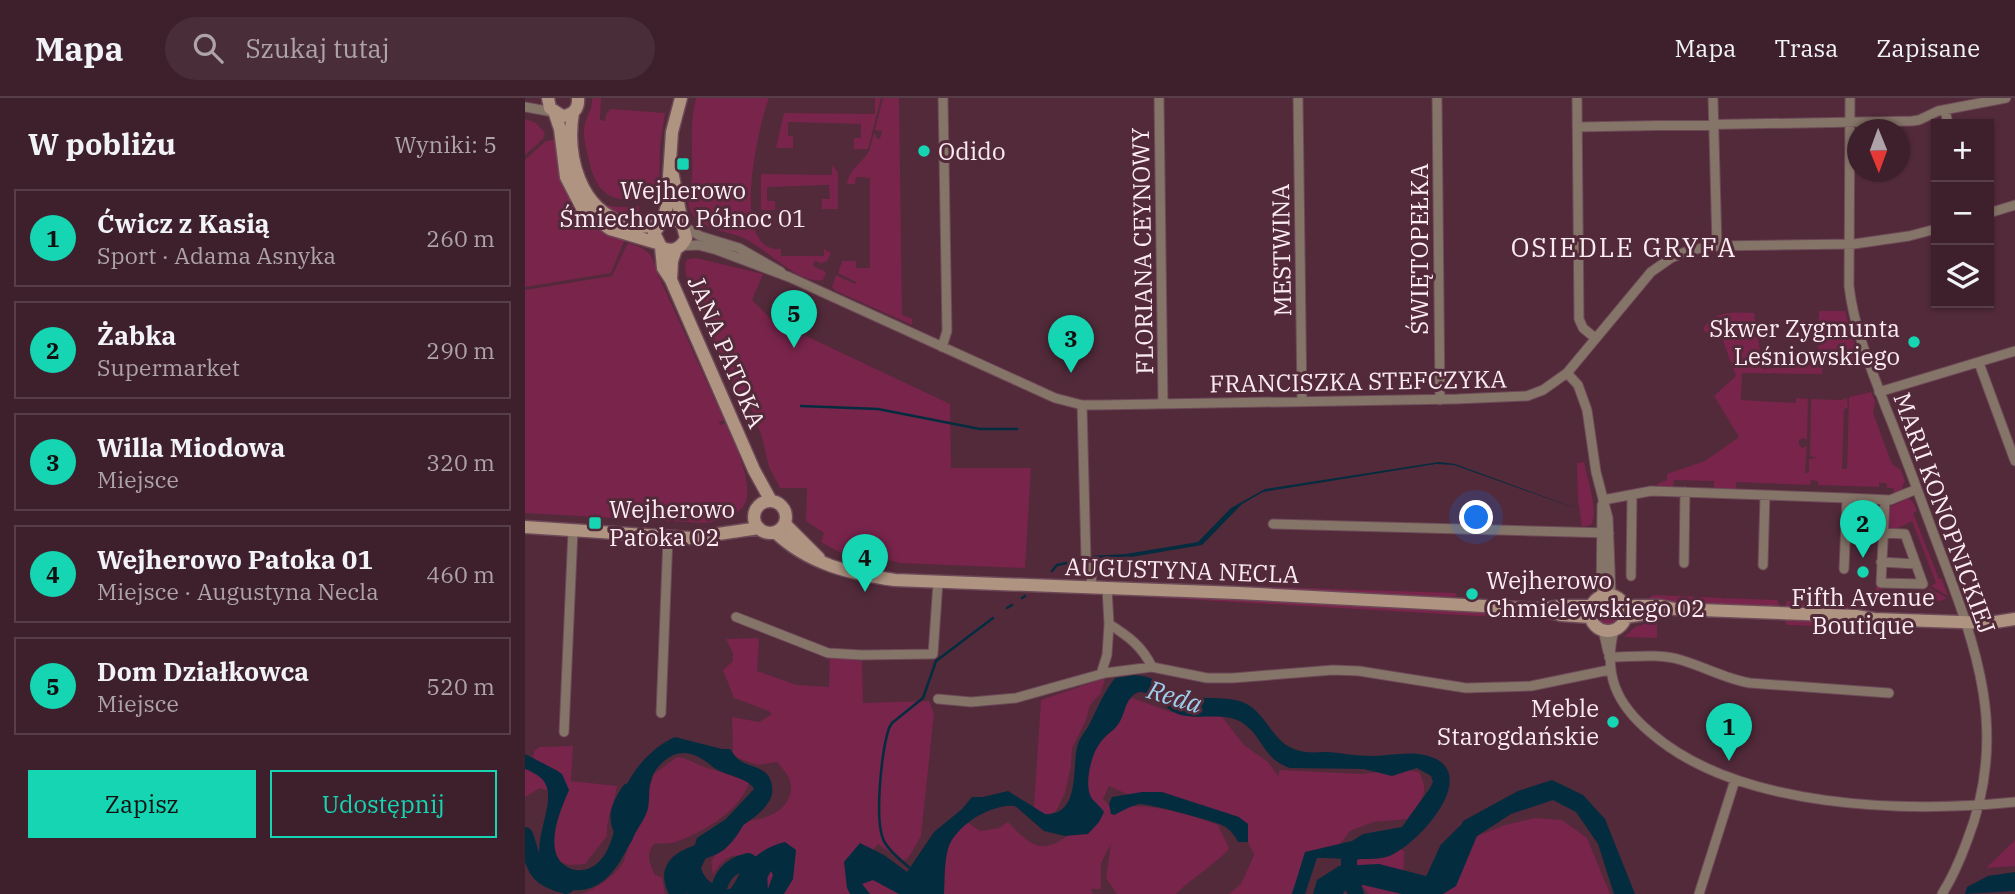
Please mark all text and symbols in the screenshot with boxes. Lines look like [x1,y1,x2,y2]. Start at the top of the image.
search box [165,17,655,80]
text: Mapa [35,27,123,70]
icon: search [189,29,227,67]
text: Szukaj tutaj [245,31,390,65]
text: Mapa [1674,32,1736,64]
text: Trasa [1774,32,1838,64]
text: Zapisane [1876,32,1980,64]
north arrow [1847,119,1910,182]
map controls [1931,119,1994,308]
button: + [1931,119,1994,182]
text: W pobliżu [28,124,176,163]
street label: FLORIANA CEYNOWY [1124,127,1160,375]
text: Wyniki: 5 [394,129,497,159]
place label: Odido [938,135,1005,167]
marker: Odido [916,143,932,159]
marker: Wejherowo Śmiechowo Północ 01 [675,156,691,172]
street label: ŚWIĘTOPEŁKA [1403,163,1435,335]
place label: Wejherowo Śmiechowo Północ 01 [559,174,807,234]
button: − [1931,182,1994,245]
street label: MESTWINA [1264,183,1298,317]
text: Ćwicz z Kasią [97,206,270,240]
text: 1 [46,223,60,253]
text: 260 m [426,223,495,253]
district label: OSIEDLE GRYFA [1511,230,1737,264]
text: Sport · Adama Asnyka [97,240,336,270]
button: layers [1931,245,1994,308]
street label: JANA PATOKA [681,271,774,434]
pin: 5 [771,290,817,348]
place label: Skwer Zygmunta Leśniowskiego [1709,312,1900,372]
pin: 3 [1048,315,1094,373]
text: Żabka [97,318,176,352]
marker: Skwer Zygmunta Leśniowskiego [1906,334,1922,350]
text: 2 [46,335,60,365]
text: 290 m [426,335,495,365]
text: Supermarket [97,352,240,382]
street label: FRANCISZKA STEFCZYKA [1209,362,1508,400]
street label: MARII KONOPNICKIEJ [1886,388,2004,638]
text: Willa Miodowa [97,430,285,464]
text: 3 [46,447,60,477]
text: 320 m [426,447,495,477]
text: Miejsce [97,464,179,494]
place label: Wejherowo Patoka 02 [609,493,735,553]
your location [1459,500,1493,534]
pin: 2 [1840,500,1886,558]
marker: Wejherowo Patoka 02 [587,515,603,531]
pin: 4 [842,534,888,592]
text: Wejherowo Patoka 01 [97,542,373,576]
street label: AUGUSTYNA NECLA [1064,550,1300,590]
text: 4 [46,559,60,589]
text: 460 m [426,559,495,589]
place label: Wejherowo Chmielewskiego 02 [1486,564,1705,624]
marker: Fifth Avenue Boutique [1855,564,1871,580]
text: Miejsce · Augustyna Necla [97,576,379,606]
place label: Fifth Avenue Boutique [1791,581,1935,641]
marker: Wejherowo Chmielewskiego 02 [1464,586,1480,602]
text: Dom Działkowca [97,654,309,688]
text: 5 [46,671,60,701]
text: 520 m [426,671,495,701]
water label: Reda [1142,671,1207,720]
text: Miejsce [97,688,179,718]
place label: Meble Starogdańskie [1437,692,1599,752]
pin: 1 [1706,703,1752,761]
marker: Meble Starogdańskie [1605,714,1621,730]
button: Zapisz [28,770,256,838]
button: Udostępnij [270,770,497,838]

